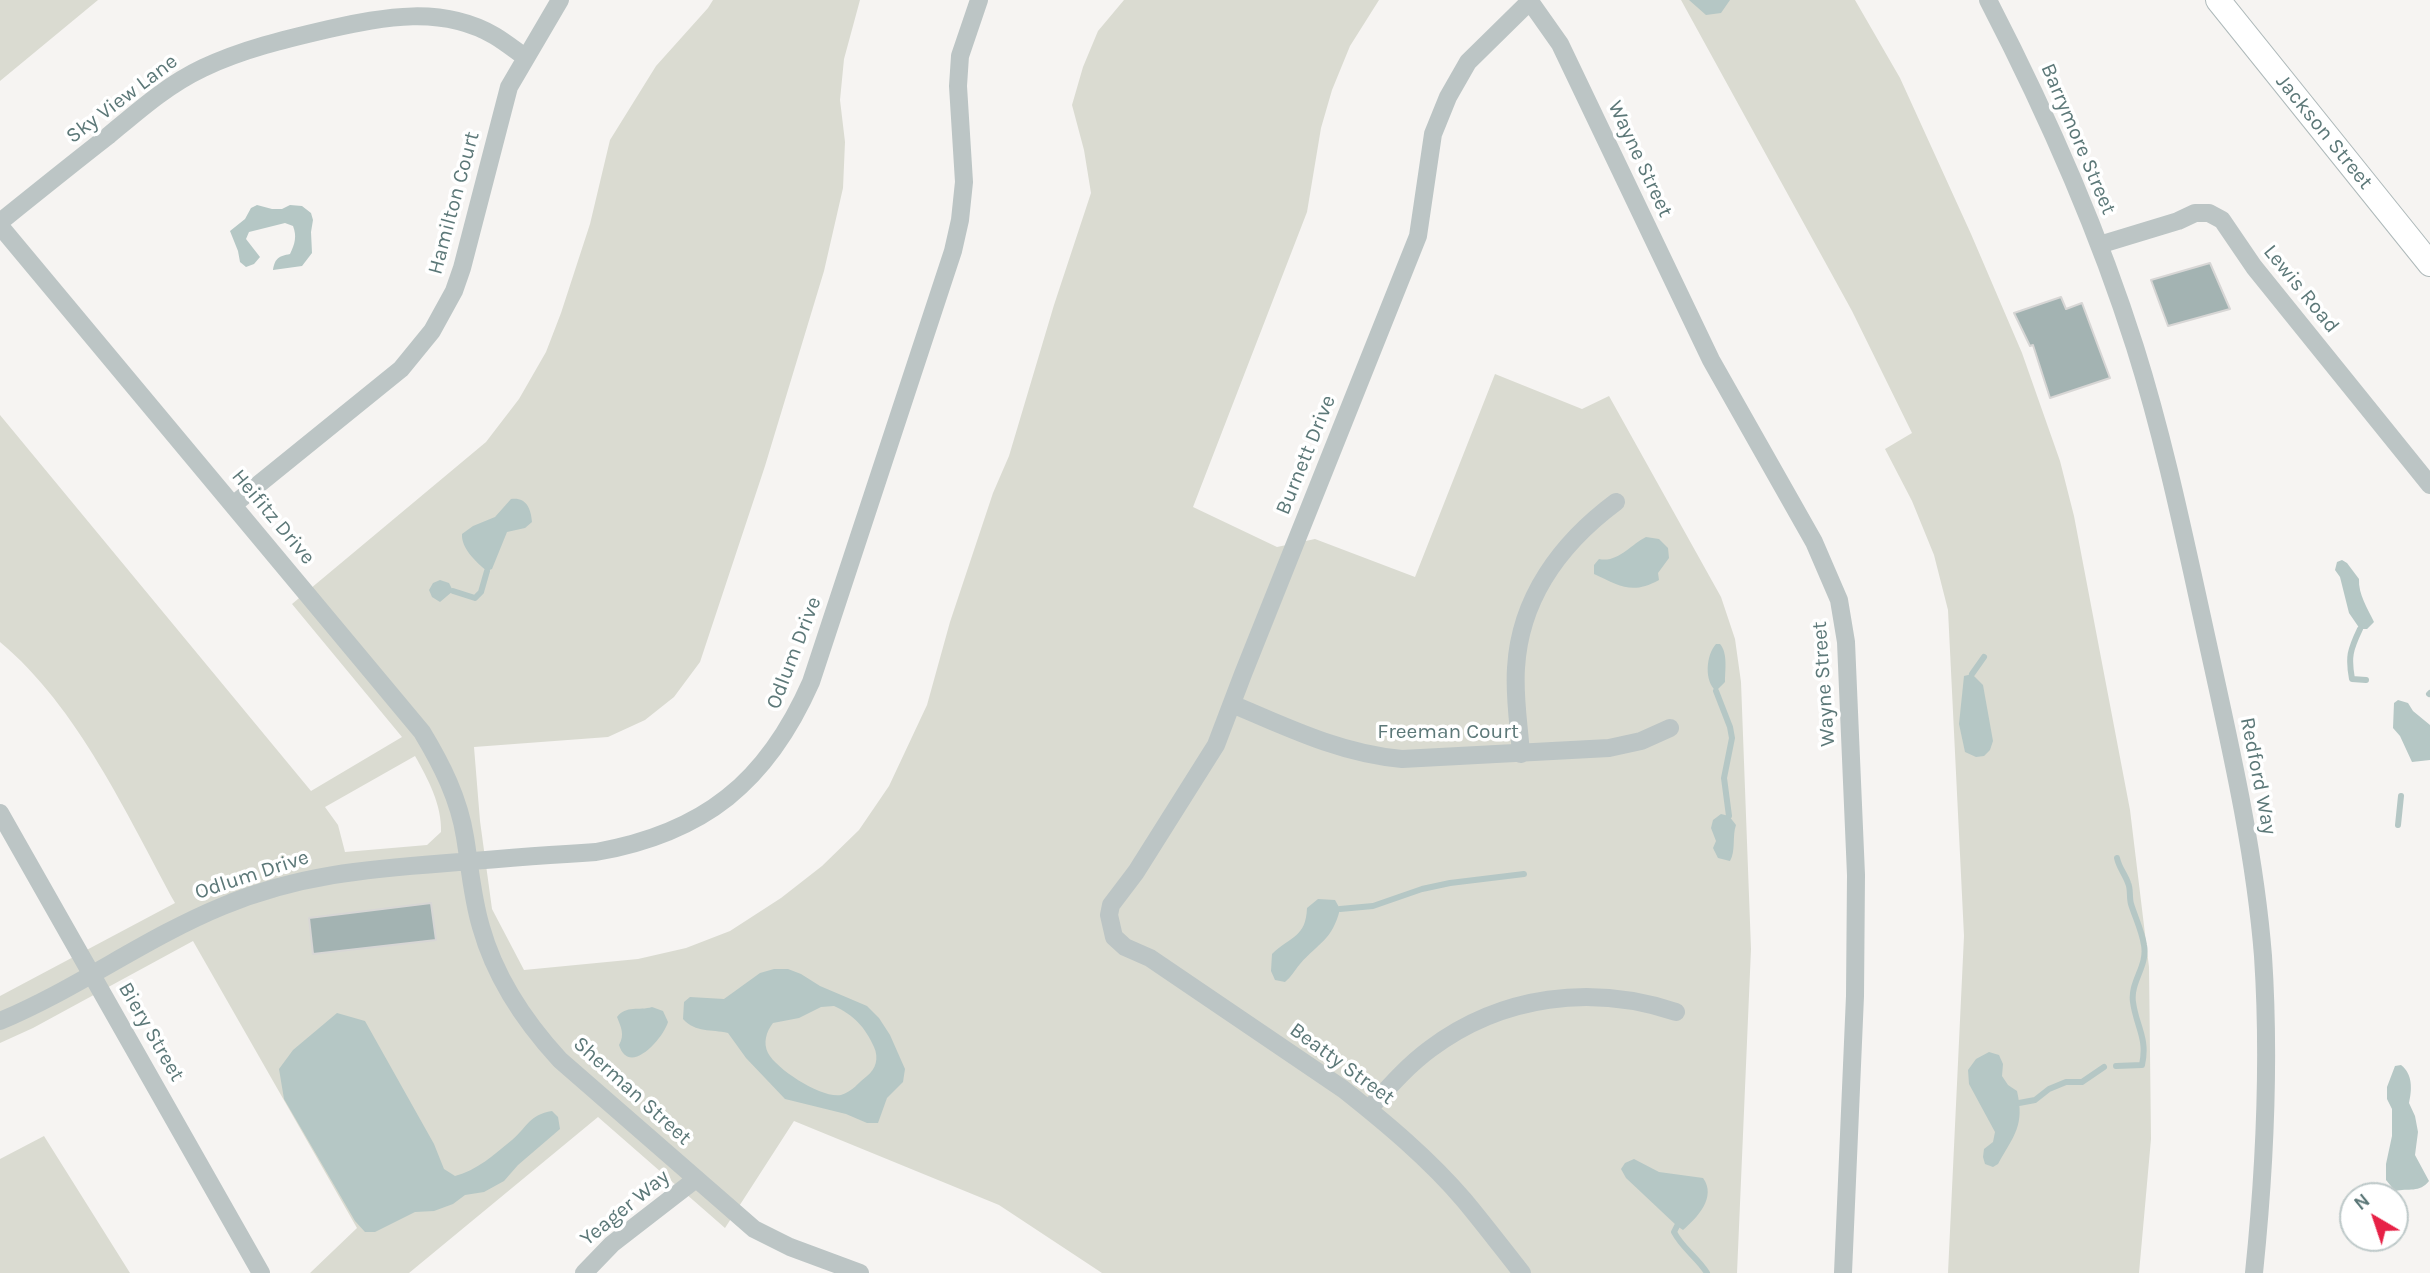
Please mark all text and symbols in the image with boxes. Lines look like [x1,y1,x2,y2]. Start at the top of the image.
street label: Sky View Lane [61,49,183,149]
street label: Barrymore Street [2035,60,2121,218]
street label: Jackson Street [2270,69,2378,195]
street label: Wayne Street [1602,97,1678,221]
street label: Hamilton Court [423,129,485,277]
street label: Lewis Road [2258,240,2344,338]
street label: Burnett Drive [1271,392,1341,518]
street label: Heifitz Drive [226,464,320,570]
street label: Odlum Drive [761,593,827,713]
street label: Wayne Street [1807,621,1841,747]
street label: Redford Way [2234,715,2282,837]
street label: Freeman Court [1377,719,1519,745]
street label: Odlum Drive [192,845,312,905]
street label: Biery Street [113,978,189,1086]
street label: Beatty Street [1285,1017,1399,1111]
street label: Sherman Street [568,1031,696,1151]
street label: Yeager Way [575,1164,675,1252]
north arrow [2339,1182,2409,1252]
text: N [2350,1189,2374,1215]

